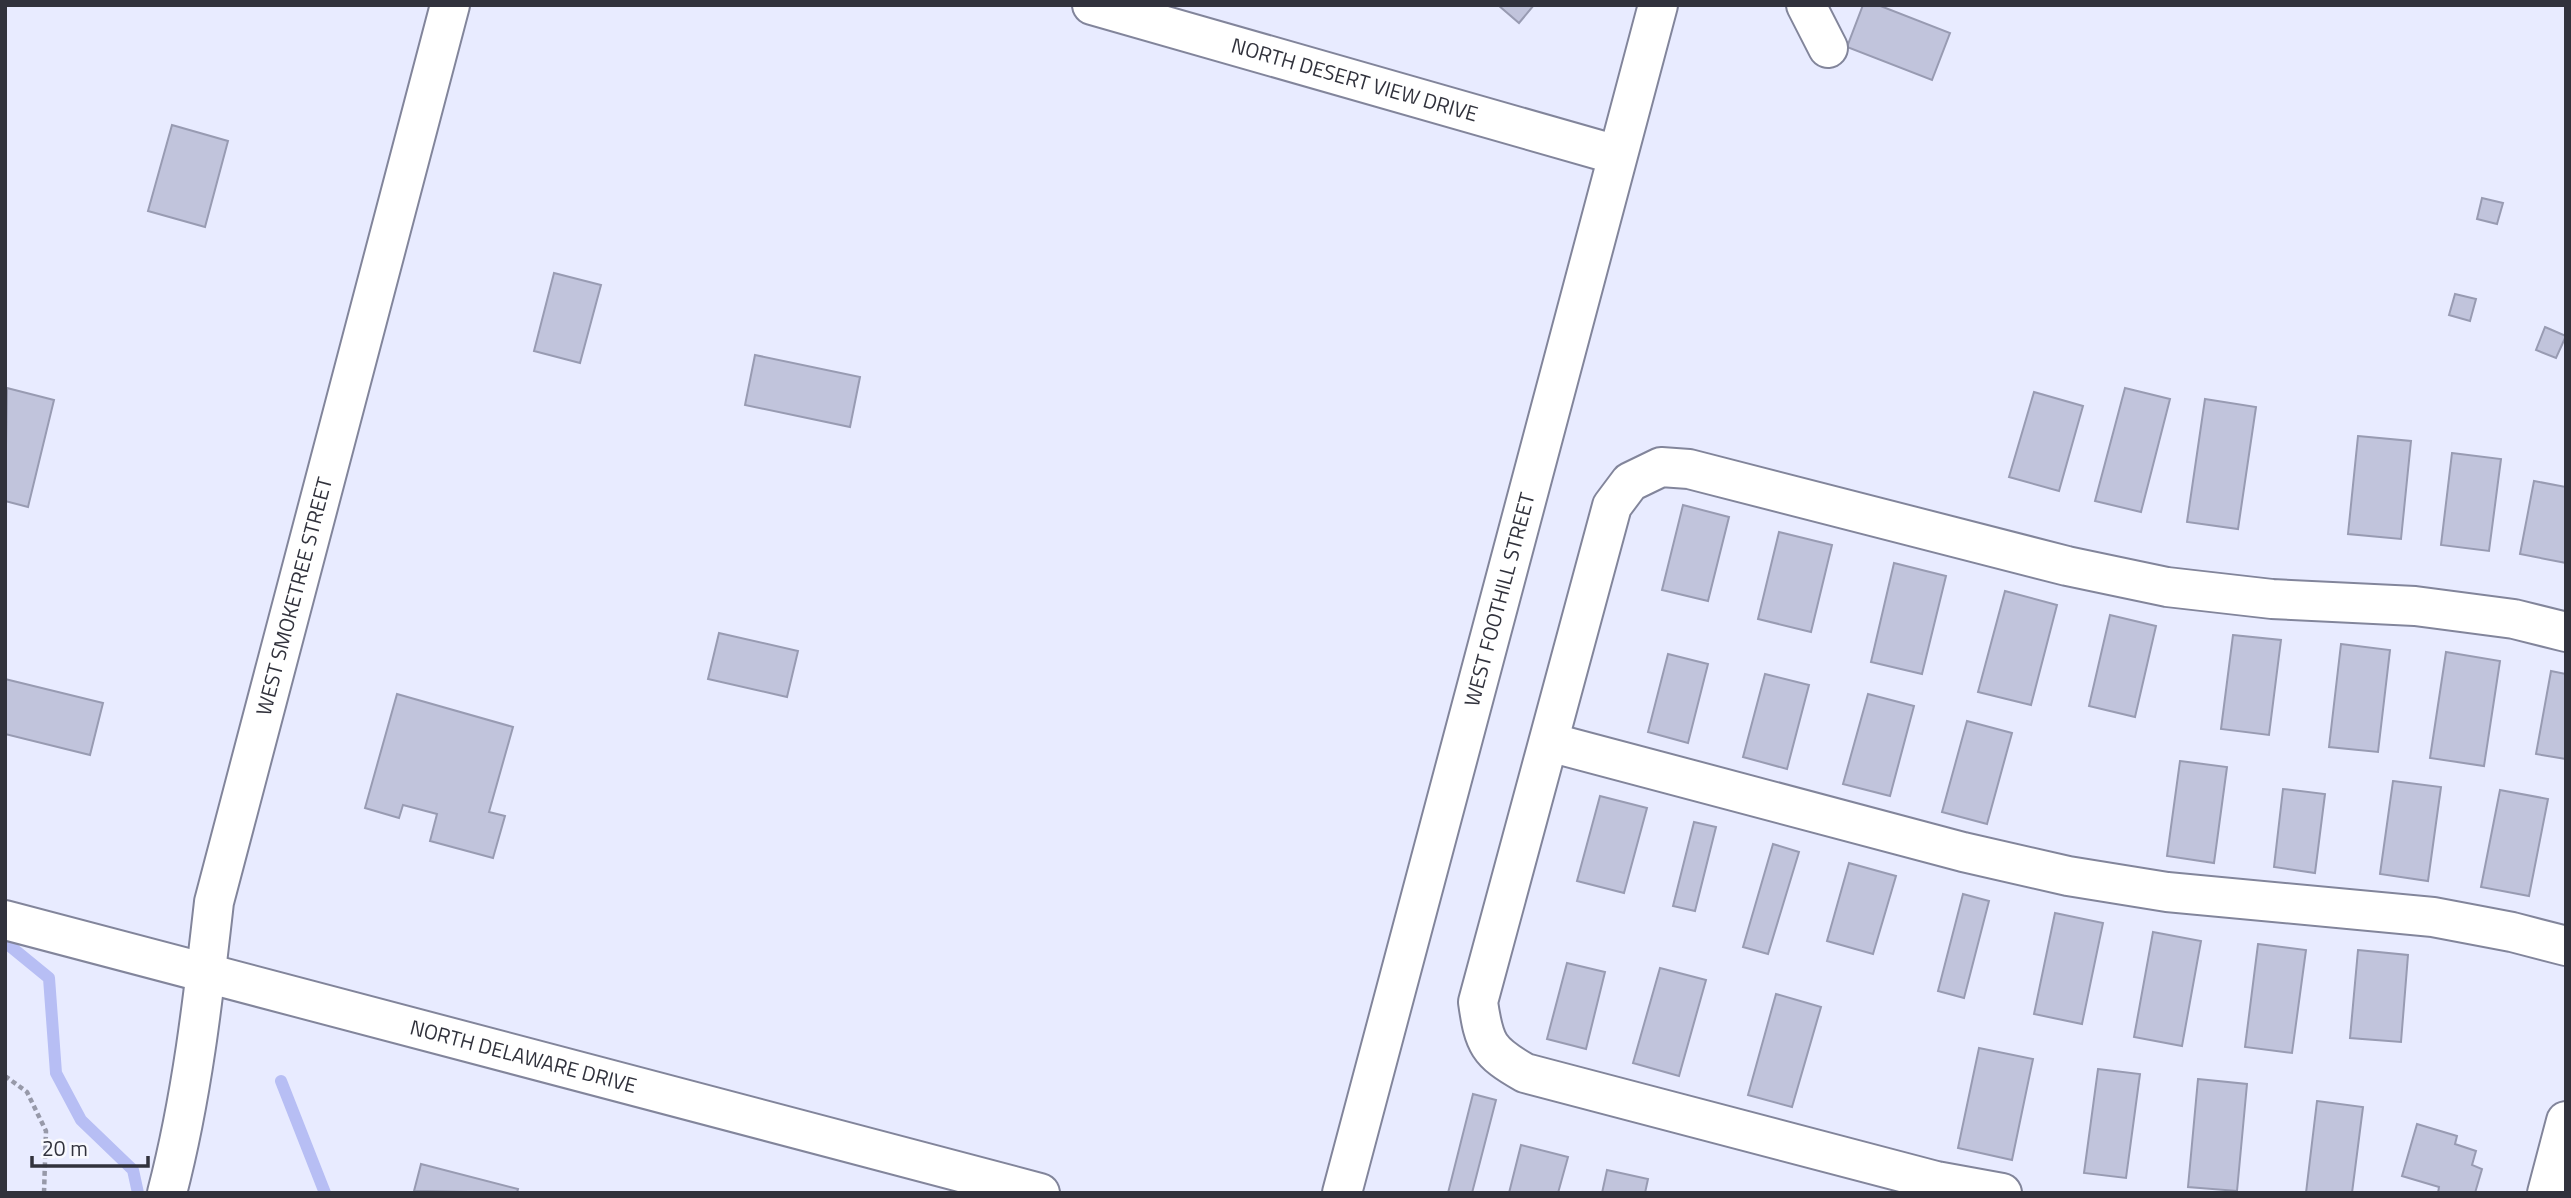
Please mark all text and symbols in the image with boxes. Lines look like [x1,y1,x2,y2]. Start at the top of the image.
street label: NORTH DESERT VIEW DRIVE [1228,29,1482,129]
street label: WEST SMOKETREE STREET [247,474,340,719]
street label: WEST FOOTHILL STREET [1455,489,1543,710]
street label: NORTH DELAWARE DRIVE [407,1011,640,1101]
scale bar [32,1124,147,1168]
text: 20 m [42,1132,88,1164]

